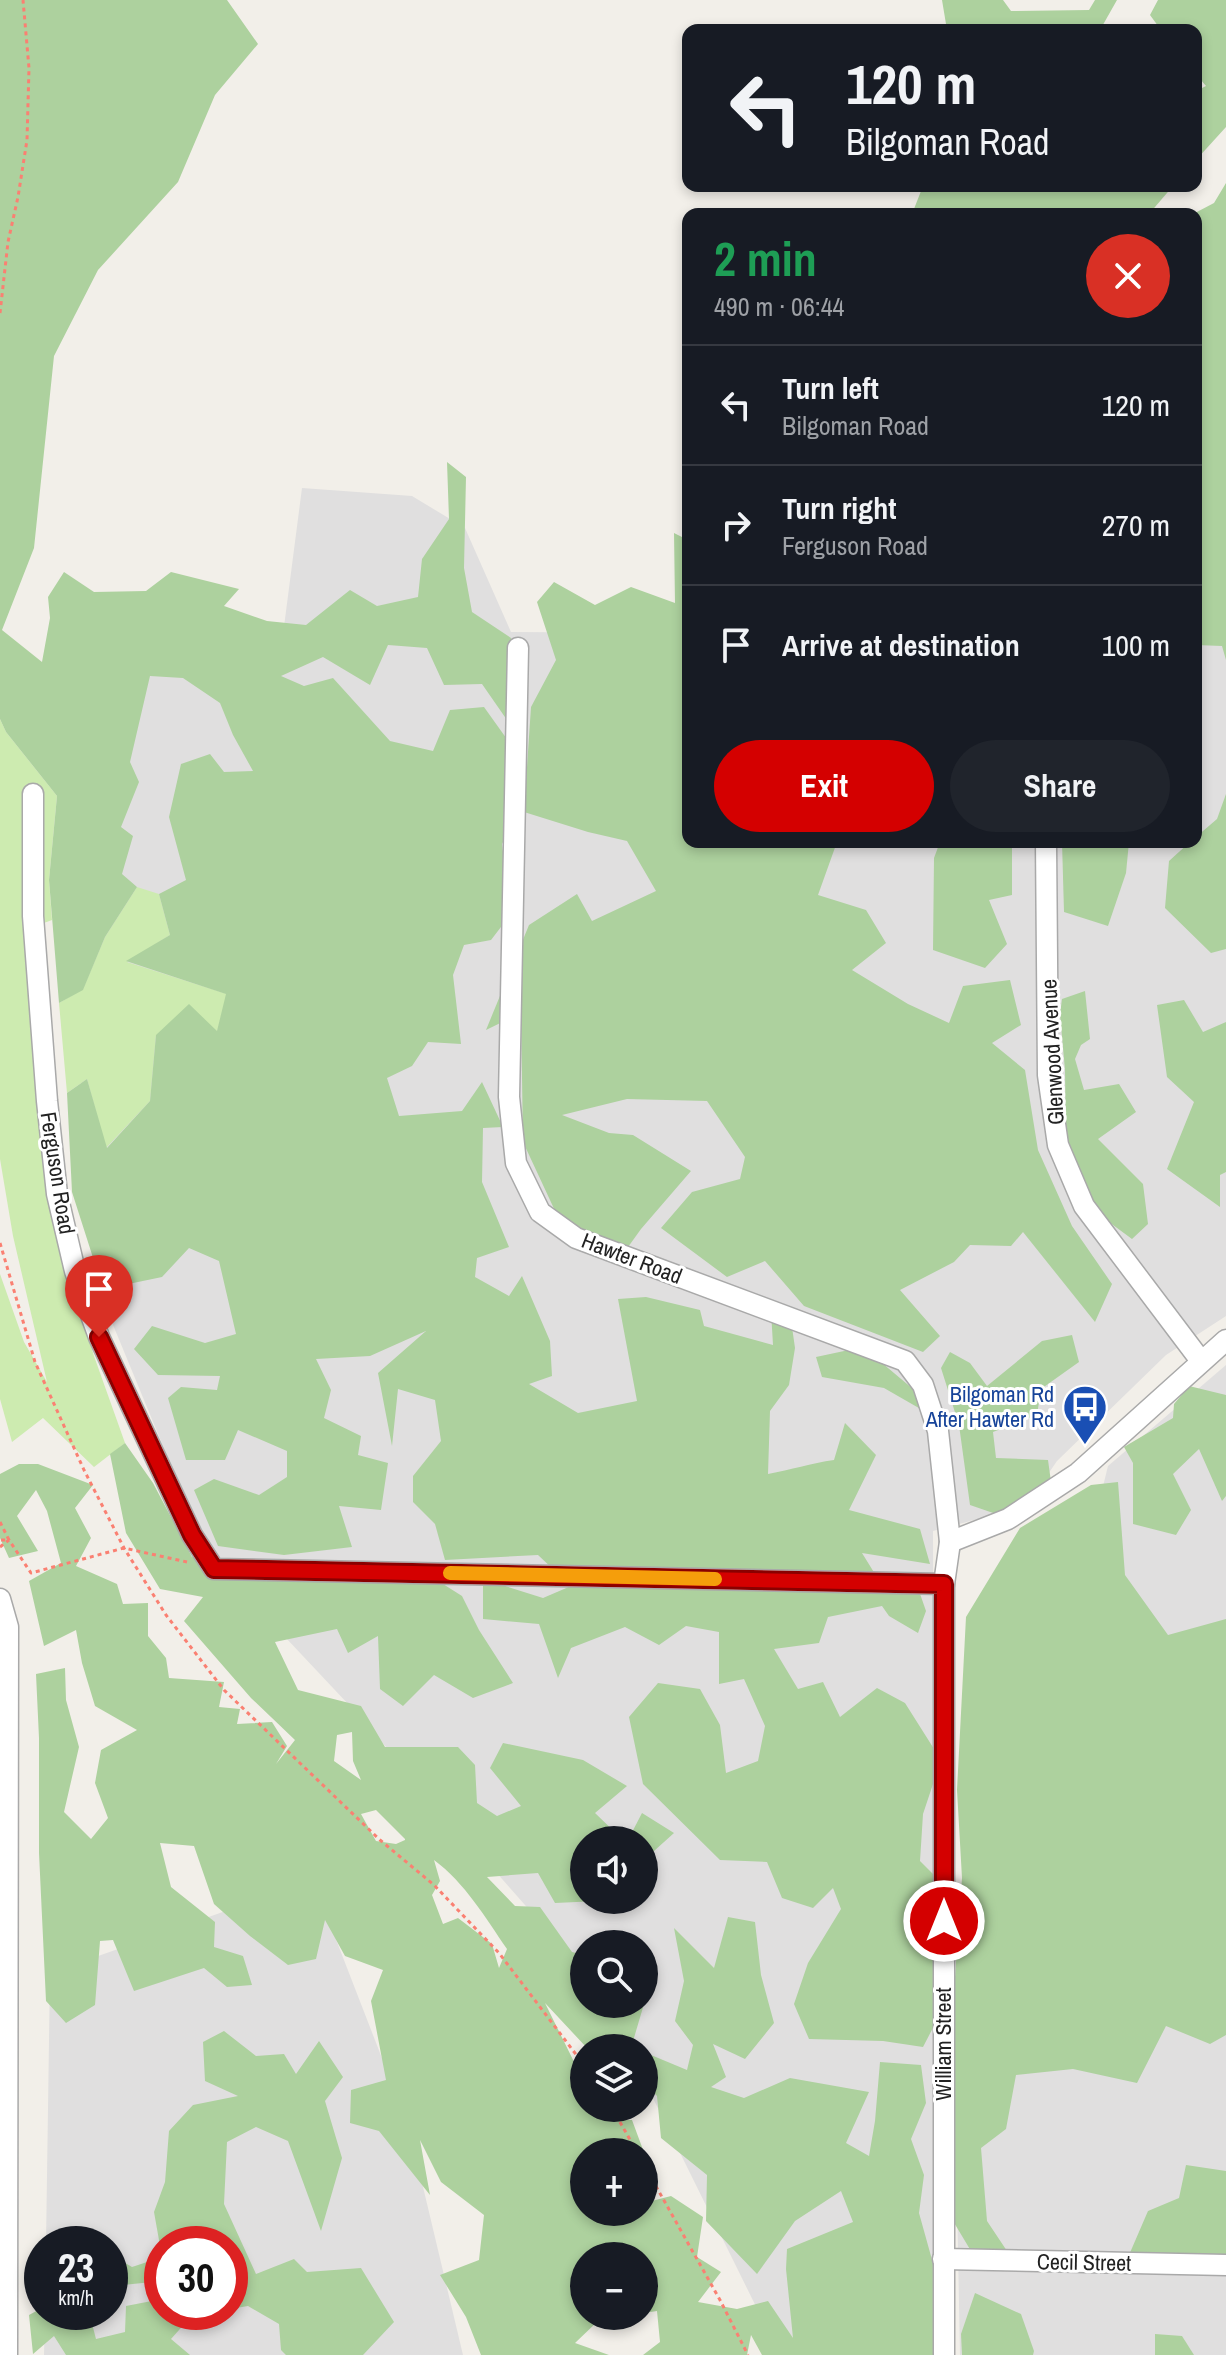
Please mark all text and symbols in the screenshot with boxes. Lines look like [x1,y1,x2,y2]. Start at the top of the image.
text: 120 m [846,46,976,121]
icon: left [714,56,818,160]
text: Bilgoman Road [846,118,1049,166]
text: 2 min [714,226,817,291]
button: close [1086,234,1170,318]
text: 490 m · 06:44 [714,289,844,324]
text: Turn left [782,368,879,408]
icon: left [714,383,758,427]
text: 120 m [1102,385,1170,425]
text: Bilgoman Road [782,408,929,443]
text: Turn right [782,488,896,528]
icon: right [714,503,758,547]
text: 270 m [1102,505,1170,545]
text: Ferguson Road [782,528,928,563]
icon: arrive [714,623,758,667]
text: Arrive at destination [782,625,1020,665]
text: 100 m [1102,625,1170,665]
button: Exit [714,740,934,832]
button: Share [950,740,1170,832]
street label: Glenwood Avenue [1033,978,1071,1126]
street label: Ferguson Road [34,1110,82,1236]
street label: Hawter Road [577,1225,687,1291]
pin [65,1255,133,1337]
icon: arrive [77,1267,121,1311]
place label: Bilgoman Rd After Hawter Rd [925,1379,1054,1434]
bus stop icon: Bilgoman Rd After Hawter Rd [1061,1383,1109,1446]
map controls [570,1826,658,2330]
button: sound [570,1826,658,1914]
position arrow [902,1879,986,1963]
button: search [570,1930,658,2018]
street label: William Street [928,1987,958,2101]
button: layers [570,2034,658,2122]
button: + [570,2138,658,2226]
speed limit sign: 30 [144,2226,248,2330]
text: 23 [58,2241,94,2294]
button: − [570,2242,658,2330]
street label: Cecil Street [1037,2246,1131,2278]
text: km/h [58,2284,94,2311]

